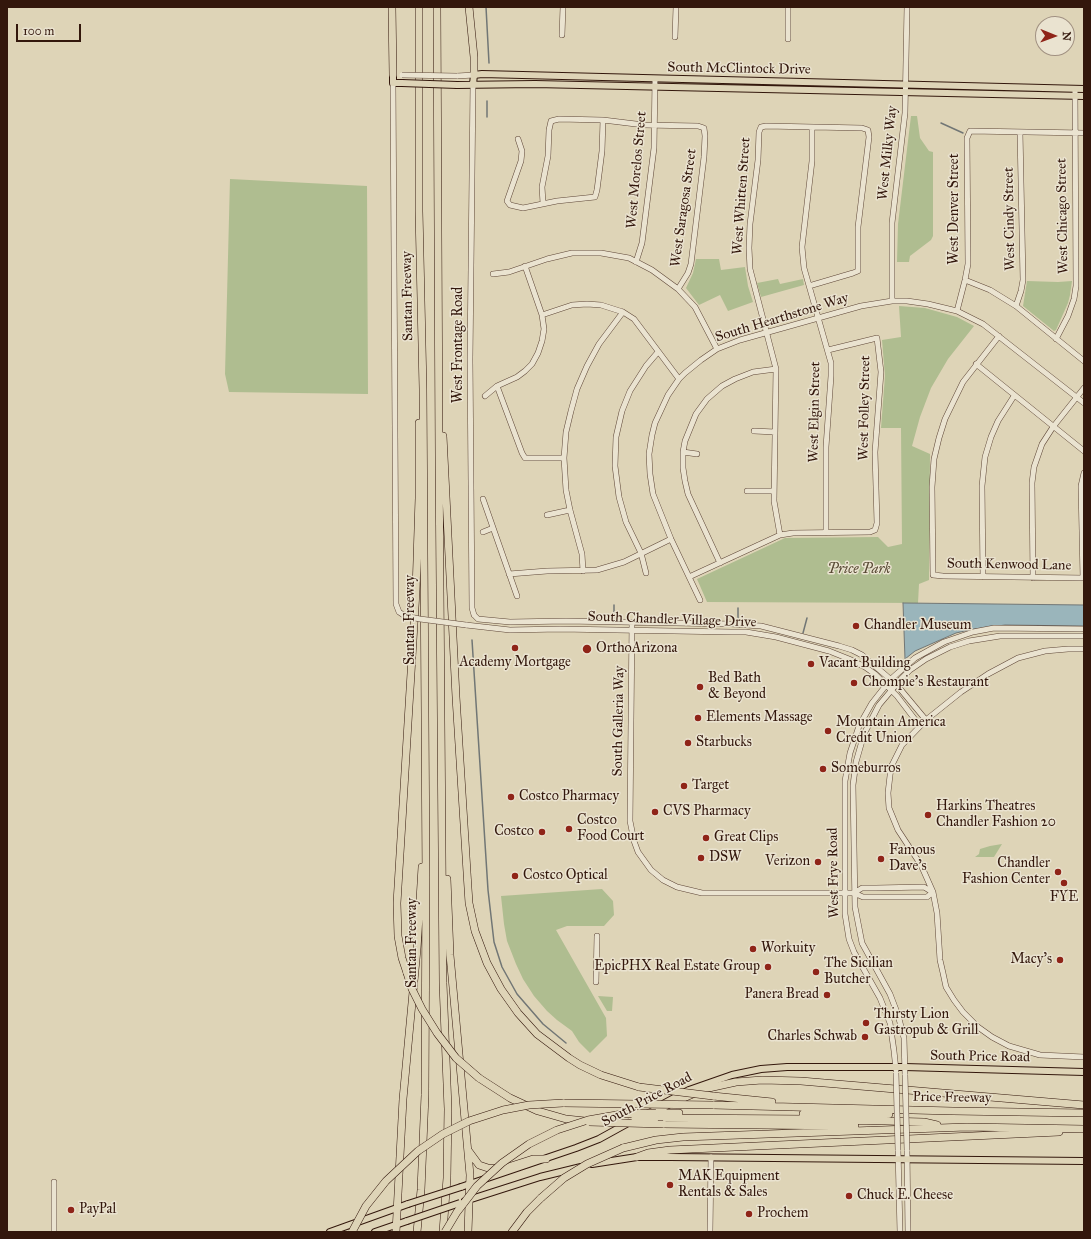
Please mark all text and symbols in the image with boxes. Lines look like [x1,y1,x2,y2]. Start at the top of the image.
scale bar [18,16,83,42]
north arrow [1035,16,1075,56]
text: 100 m [23,24,54,38]
text: N [1060,31,1073,41]
street label: South McClintock Drive [667,59,811,79]
street label: West Milky Way [875,105,901,201]
street label: West Morelos Street [623,111,651,229]
street label: West Whitten Street [730,137,754,255]
street label: West Saragosa Street [667,148,701,268]
street label: West Denver Street [947,153,963,265]
street label: West Chicago Street [1054,158,1072,274]
street label: West Cindy Street [1001,167,1019,271]
street label: Santan Freeway [399,251,417,341]
street label: West Frontage Road [451,287,467,403]
street label: South Hearthstone Way [713,290,851,346]
street label: West Folley Street [856,355,874,461]
street label: West Elgin Street [806,361,824,463]
street label: South Kenwood Lane [947,556,1071,574]
park label: Price Park [827,562,891,578]
street label: Santan Freeway [403,575,419,665]
street label: South Chandler Village Drive [587,609,757,631]
place label: Chandler Museum [864,618,972,634]
marker: Chandler Museum [851,621,861,631]
place label: OrthoArizona [596,641,677,657]
marker: Academy Mortgage [510,643,520,653]
marker: OrthoArizona [581,643,593,655]
place label: Academy Mortgage [459,655,571,671]
place label: Vacant Building [819,656,910,672]
marker: Vacant Building [806,659,816,669]
street label: South Galleria Way [610,665,628,777]
place label: Bed Bath & Beyond [708,671,766,704]
place label: Chompie's Restaurant [862,675,989,691]
marker: Chompie's Restaurant [849,678,859,688]
marker: Bed Bath & Beyond [695,682,705,692]
place label: Elements Massage [706,710,813,726]
marker: Elements Massage [693,713,703,723]
place label: Mountain America Credit Union [836,715,946,748]
marker: Mountain America Credit Union [823,726,833,736]
place label: Starbucks [696,735,752,751]
marker: Starbucks [683,738,693,748]
place label: Someburros [831,761,901,777]
marker: Someburros [818,764,828,774]
place label: Target [692,778,729,794]
marker: Target [679,781,689,791]
place label: Costco Pharmacy [519,789,619,805]
marker: Costco Pharmacy [506,792,516,802]
place label: Harkins Theatres Chandler Fashion 20 [936,799,1056,832]
place label: CVS Pharmacy [663,804,750,820]
marker: CVS Pharmacy [650,807,660,817]
marker: Harkins Theatres Chandler Fashion 20 [923,810,933,820]
place label: Costco Food Court [577,813,645,846]
place label: Costco [494,824,534,840]
marker: Costco Food Court [564,824,574,834]
marker: Costco [537,827,547,837]
street label: West Frye Road [825,827,843,919]
place label: Great Clips [714,830,778,846]
marker: Great Clips [701,833,711,843]
place label: Famous Dave's [889,843,935,876]
place label: DSW [709,850,741,866]
marker: DSW [696,853,706,863]
place label: Verizon [765,854,810,870]
marker: Famous Dave's [876,854,886,864]
place label: Chandler Fashion Center [962,856,1050,888]
marker: Verizon [813,857,823,867]
marker: Chandler Fashion Center [1053,867,1063,877]
place label: Costco Optical [523,868,608,884]
marker: Costco Optical [510,871,520,881]
marker: FYE [1059,878,1069,888]
place label: FYE [1050,890,1078,906]
street label: Santan Freeway [405,898,421,988]
place label: Workuity [761,941,815,957]
marker: Workuity [748,944,758,954]
place label: Macy's [1010,952,1052,968]
marker: Macy's [1055,955,1065,965]
place label: The Sicilian Butcher [824,956,893,988]
place label: EpicPHX Real Estate Group [594,959,760,975]
marker: EpicPHX Real Estate Group [763,962,773,972]
marker: The Sicilian Butcher [811,967,821,977]
place label: Panera Bread [745,987,819,1003]
marker: Panera Bread [822,990,832,1000]
place label: Thirsty Lion Gastropub & Grill [874,1007,979,1040]
marker: Thirsty Lion Gastropub & Grill [861,1018,871,1028]
place label: Charles Schwab [767,1029,857,1045]
marker: Charles Schwab [860,1032,870,1042]
street label: South Price Road [930,1048,1030,1066]
street label: South Price Road [599,1069,695,1131]
street label: Price Freeway [912,1089,992,1107]
place label: MAK Equipment Rentals & Sales [678,1169,780,1202]
marker: MAK Equipment Rentals & Sales [665,1180,675,1190]
place label: Chuck E. Cheese [857,1188,953,1204]
marker: Chuck E. Cheese [844,1191,854,1201]
place label: PayPal [79,1202,116,1218]
marker: PayPal [66,1205,76,1215]
place label: Prochem [757,1206,809,1222]
marker: Prochem [744,1209,754,1219]

